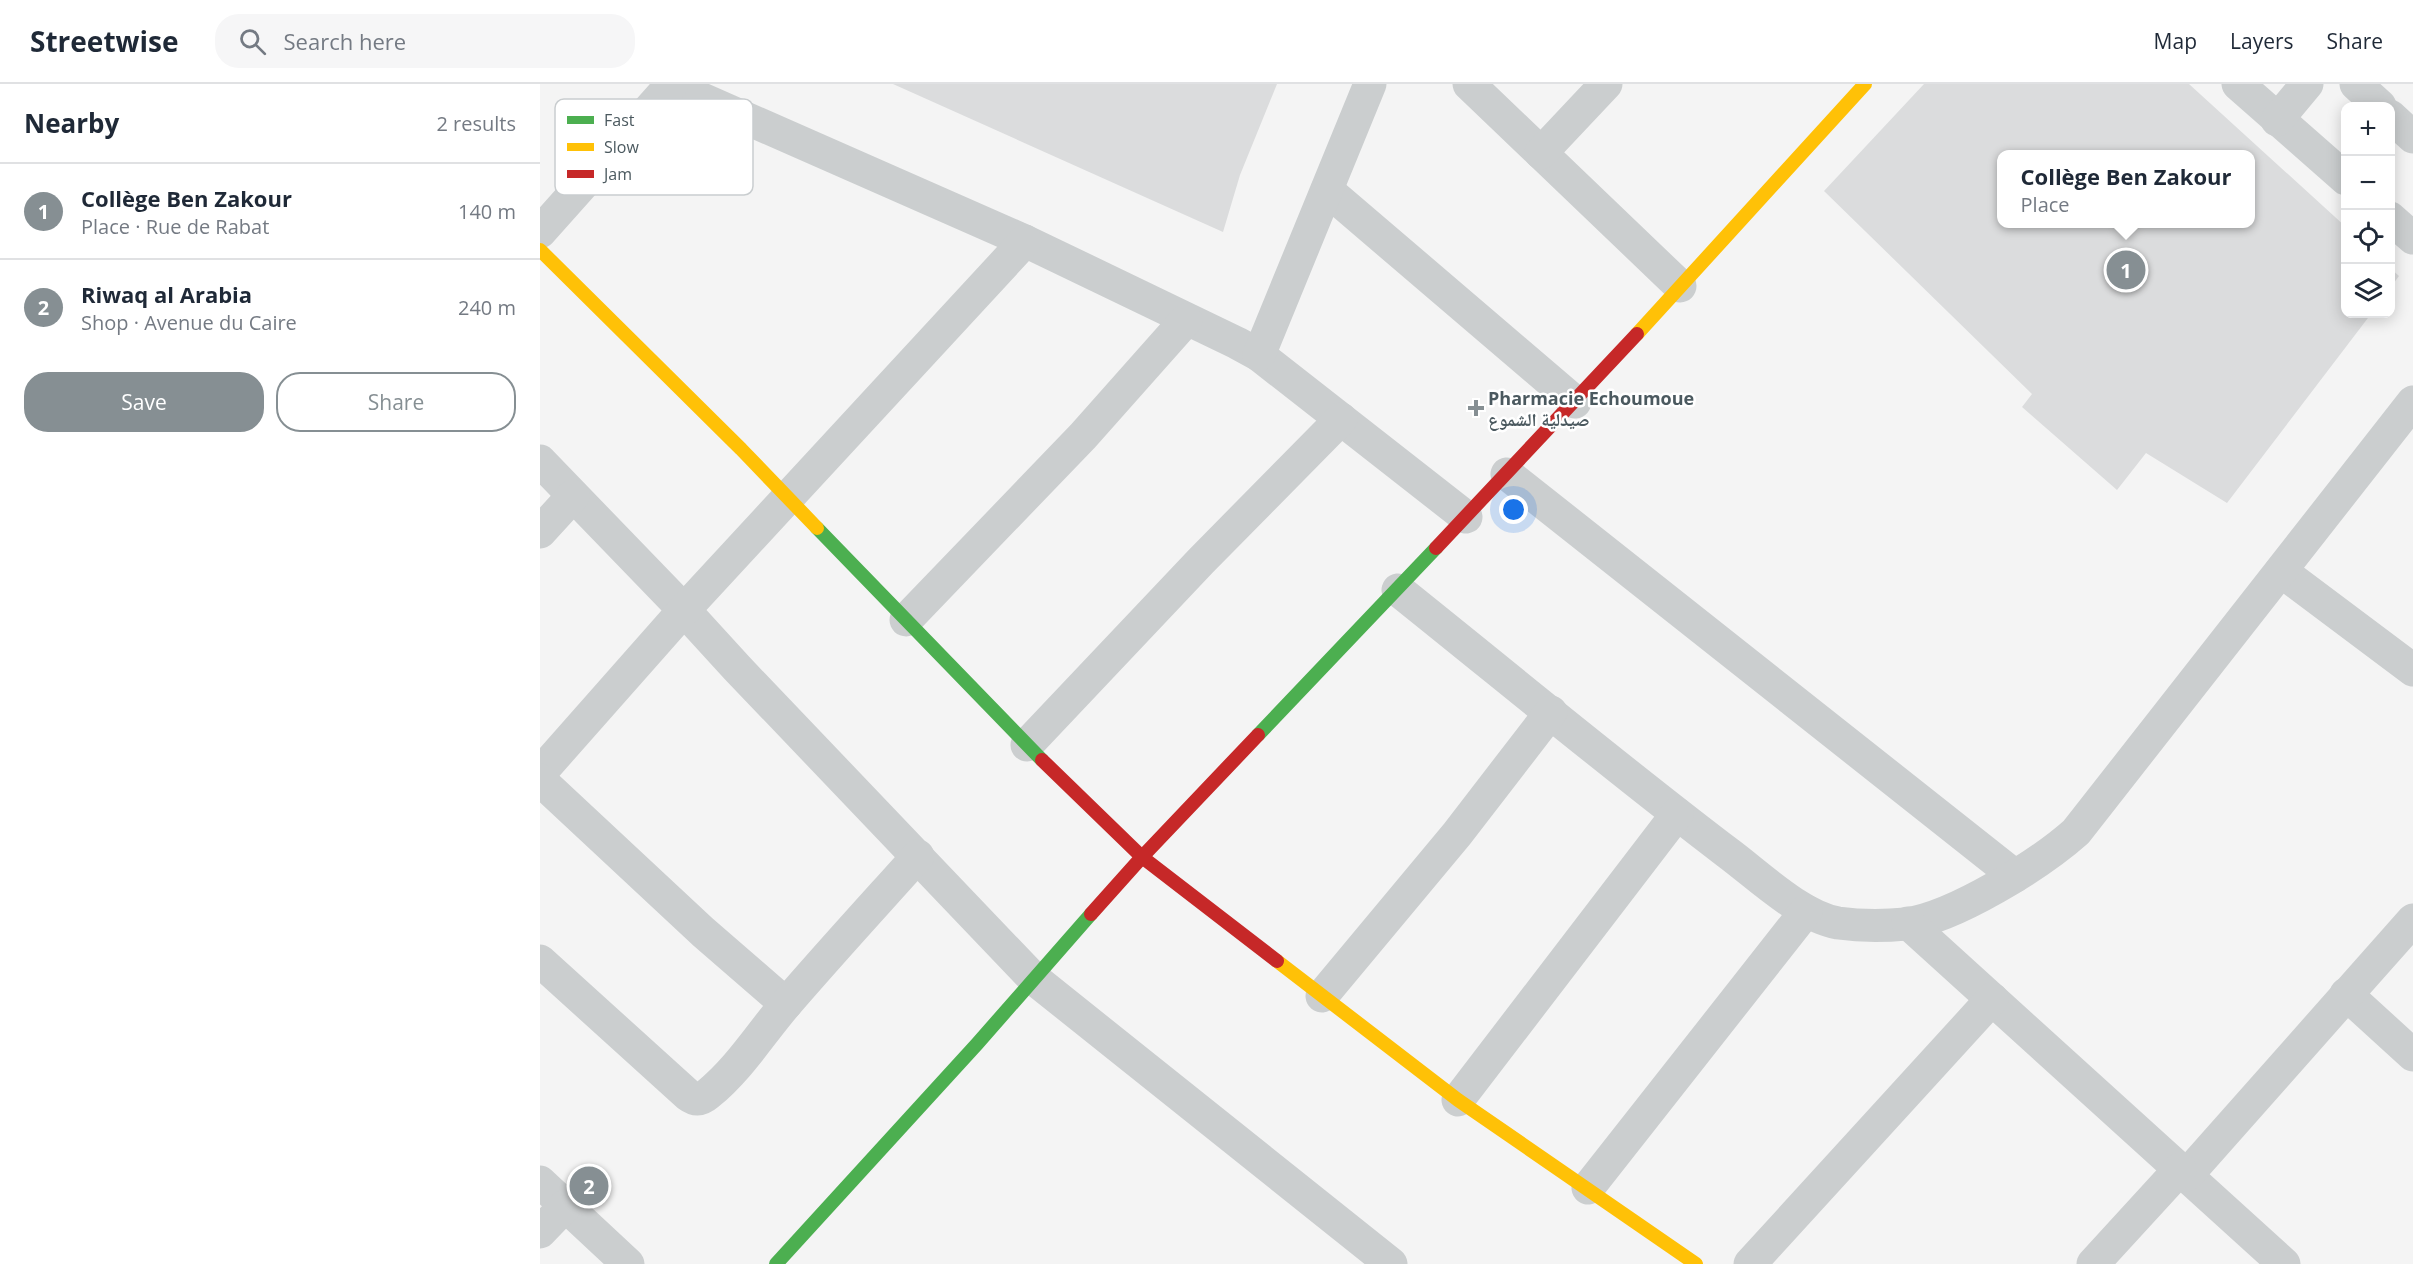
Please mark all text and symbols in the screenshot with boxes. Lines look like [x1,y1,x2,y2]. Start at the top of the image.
search box [215,14,635,68]
text: Streetwise [30,22,179,60]
icon: search [236,25,269,58]
text: Search here [284,26,406,56]
text: Map [2154,27,2197,55]
text: Layers [2230,27,2294,55]
text: Share [2327,27,2383,55]
legend [555,99,753,195]
map controls [2341,102,2395,318]
button: + [2341,102,2395,156]
text: Nearby [24,105,119,141]
text: Fast [604,109,635,131]
text: 2 results [436,110,516,137]
text: Slow [604,136,639,158]
popup [1997,150,2255,228]
button: − [2341,156,2395,210]
text: Collège Ben Zakour [2021,161,2231,191]
text: Jam [602,163,632,185]
text: Collège Ben Zakour [81,183,292,213]
text: Place [2021,191,2070,218]
text: 1 [38,198,49,225]
text: 140 m [458,198,516,225]
button: locate [2341,210,2395,264]
text: Place · Rue de Rabat [81,213,269,240]
pin: 1 [2106,248,2146,292]
button: layers [2341,264,2395,318]
text: Riwaq al Arabia [81,279,252,309]
text: 2 [38,294,49,321]
text: 240 m [458,294,516,321]
text: Shop · Avenue du Caire [81,309,297,336]
button: Save [24,372,264,432]
button: Share [276,372,516,432]
place label: Pharmacie Echoumoue صيدلية الشموع [1488,386,1694,431]
marker: Pharmacie Echoumoue صيدلية الشموع [1469,401,1483,415]
your location [1499,495,1528,524]
pin: 2 [569,1164,608,1208]

